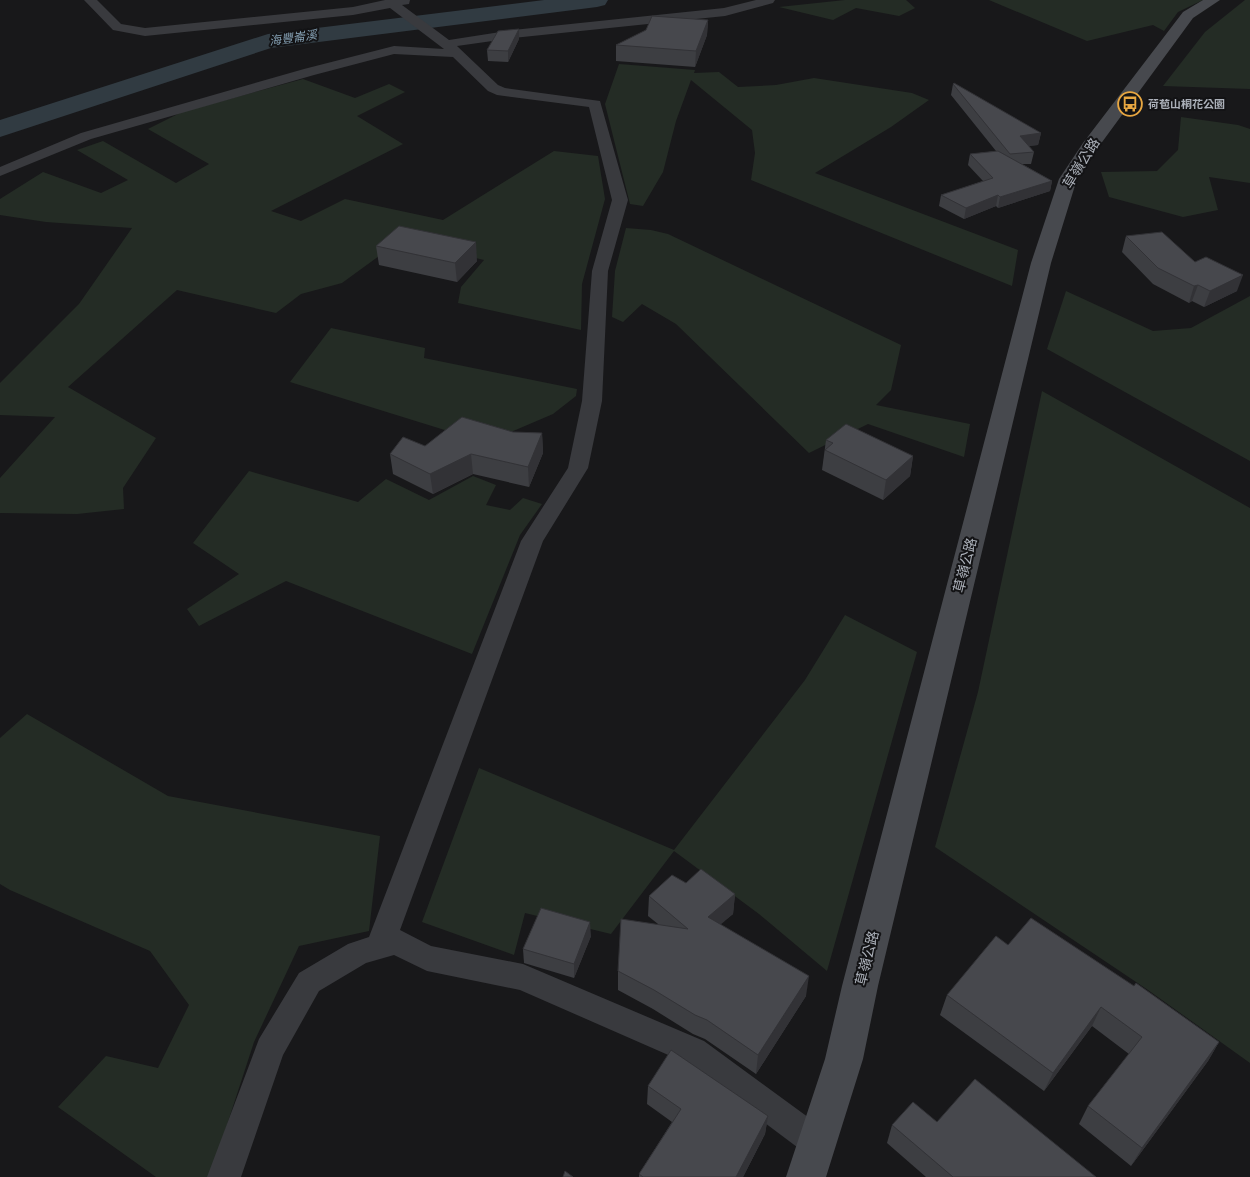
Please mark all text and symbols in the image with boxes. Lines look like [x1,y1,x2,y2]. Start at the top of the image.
water label: 海豐崙溪 [268,27,320,48]
bus stop icon: 荷苞山桐花公園 [1117,91,1143,117]
place label: 荷苞山桐花公園 [1148,98,1225,111]
street label: 草嶺公路 [1059,135,1103,191]
street label: 草嶺公路 [950,536,980,594]
street label: 草嶺公路 [852,929,882,987]

